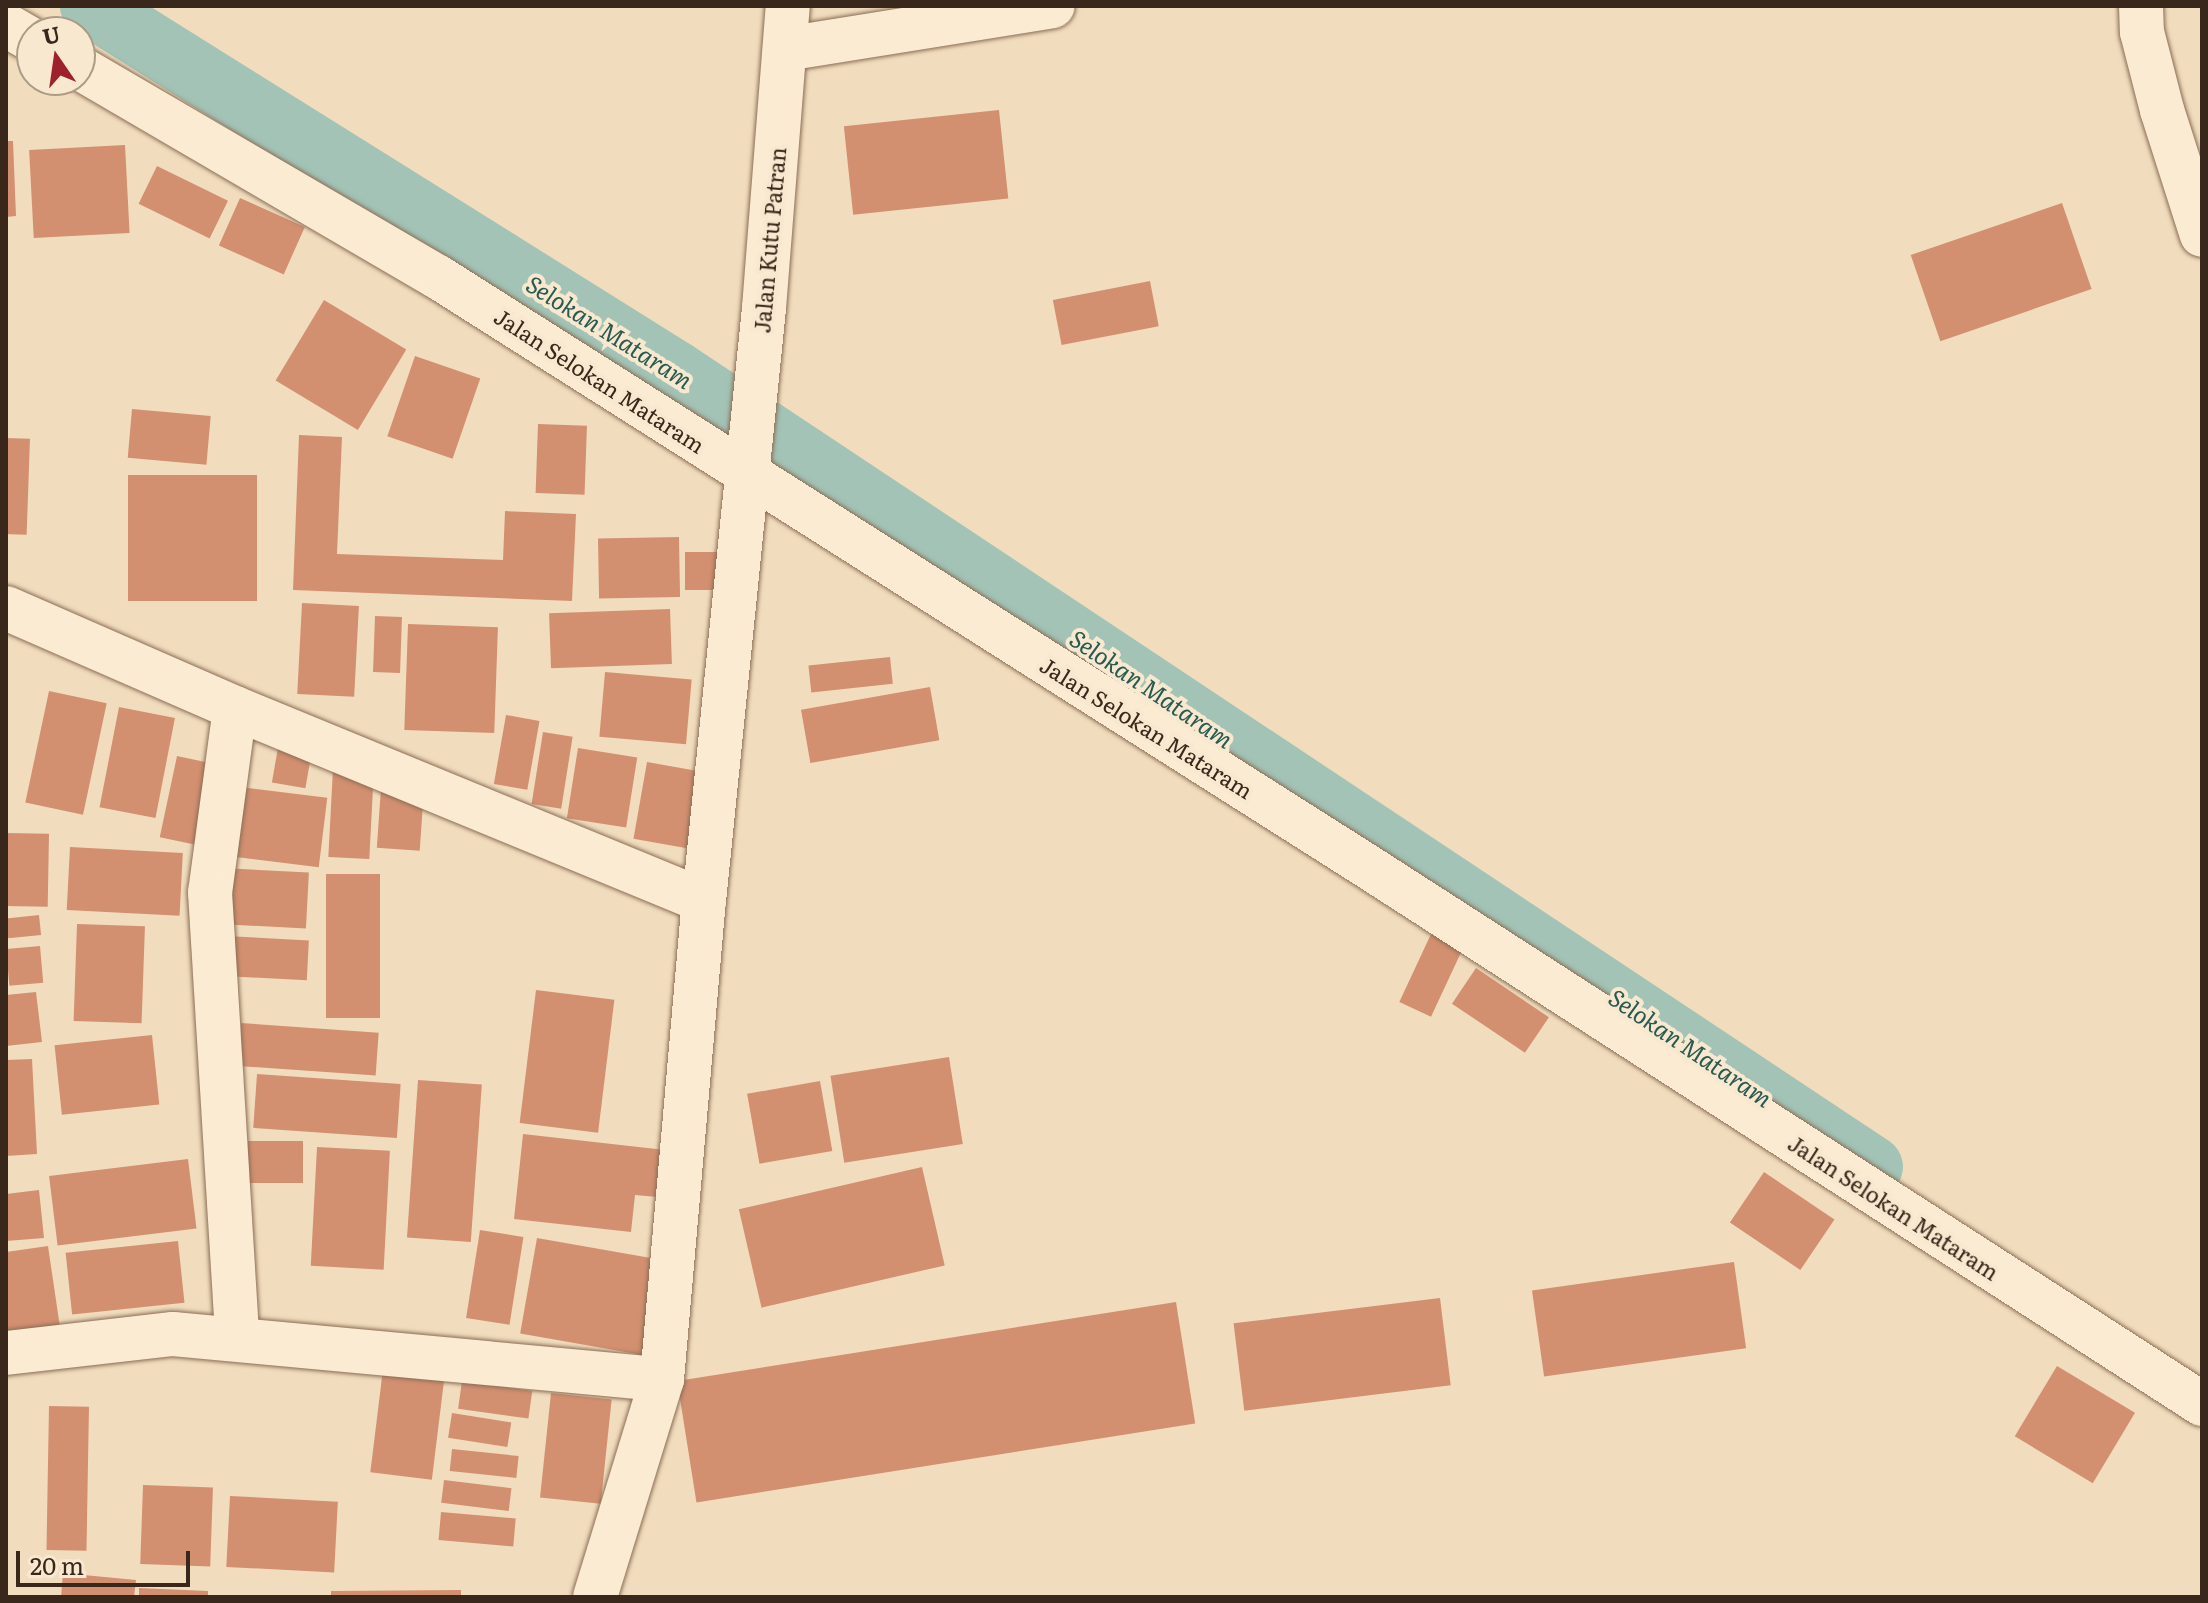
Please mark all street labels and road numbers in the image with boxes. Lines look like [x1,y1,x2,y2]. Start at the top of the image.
street label: Jalan Kutu Patran [748,146,790,334]
street label: Jalan Selokan Mataram [490,302,710,458]
street label: Jalan Selokan Mataram [1036,651,1258,803]
street label: Jalan Selokan Mataram [1784,1129,2004,1285]

